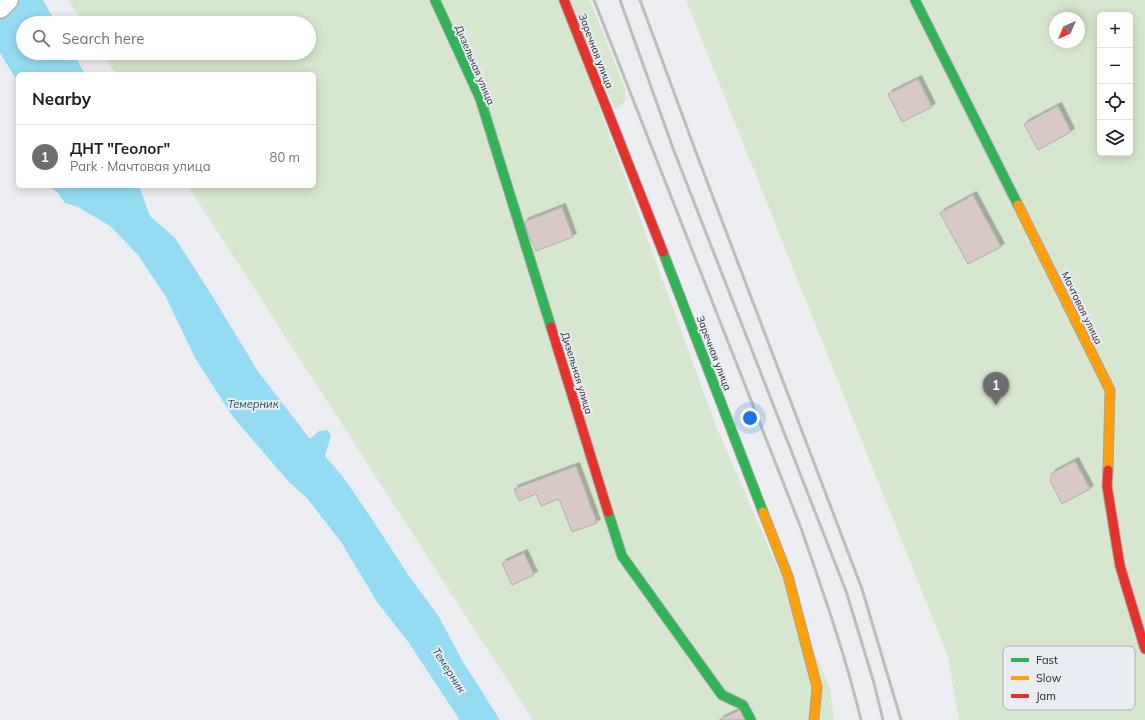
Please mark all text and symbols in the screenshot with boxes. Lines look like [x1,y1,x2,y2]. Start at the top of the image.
street label: Заречная улица [576,12,616,90]
north arrow [1049,12,1085,48]
map controls [1097,12,1133,156]
button: + [1097,12,1133,48]
search box [16,16,316,60]
street label: Дизельная улица [452,23,498,107]
icon: search [30,27,52,49]
text: Search here [62,29,144,48]
button: − [1097,48,1133,84]
button: locate [1097,84,1133,120]
text: Nearby [32,88,91,109]
button: layers [1097,120,1133,156]
text: ДНТ "Геолог" [70,139,170,158]
text: 1 [41,149,49,165]
text: 80 m [270,149,300,165]
text: Park · Мачтовая улица [70,158,211,174]
street label: Мачтовая улица [1059,269,1105,347]
street label: Заречная улица [694,314,734,392]
street label: Дизельная улица [558,330,596,416]
pin: 1 [983,372,1009,405]
water label: Темерник [227,397,280,411]
your location [740,408,760,428]
water label: Темерник [429,645,469,696]
legend [1003,646,1135,710]
text: Fast [1036,653,1058,667]
text: Slow [1036,671,1062,685]
text: Jam [1036,689,1056,703]

